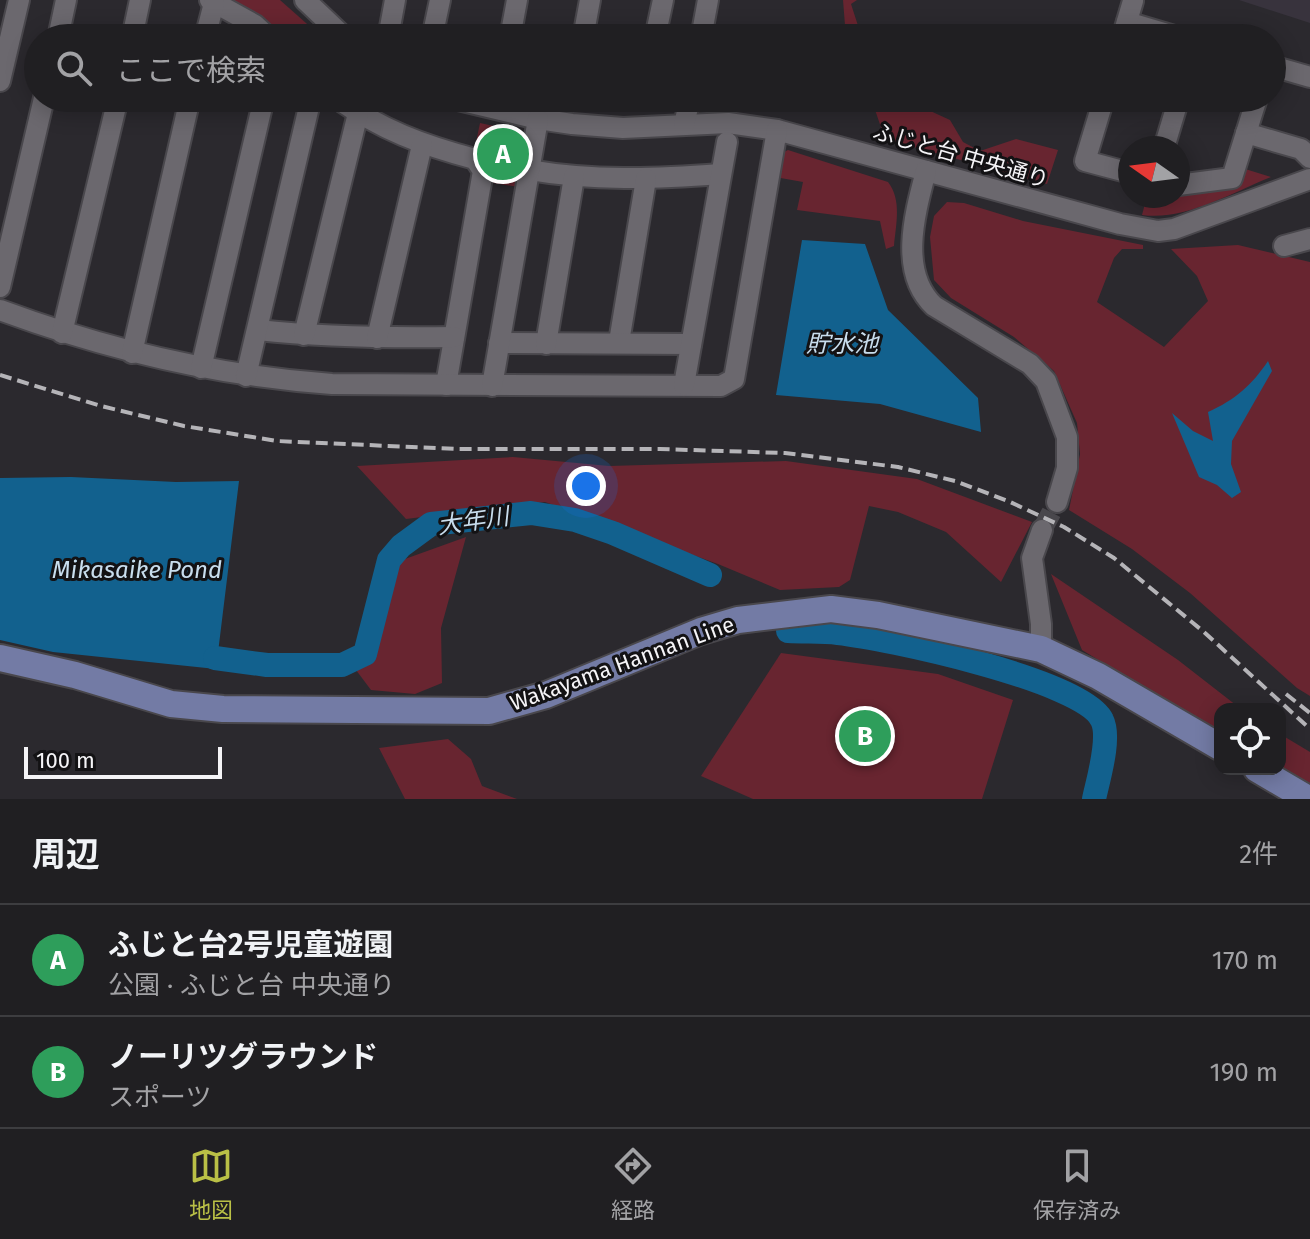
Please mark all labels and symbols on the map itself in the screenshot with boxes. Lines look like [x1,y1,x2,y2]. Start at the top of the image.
street label: ふじと台 中央通り [870,117,1052,194]
pin: A [477,124,529,184]
north arrow [1118,136,1190,208]
water label: 貯水池 [806,330,880,358]
your location [566,466,606,506]
water label: 大年川 [435,502,514,540]
water label: Mikasaike Pond [52,556,222,584]
street label: Wakayama Hannan Line [506,610,738,717]
pin: B [839,706,891,766]
scale bar [24,743,222,779]

